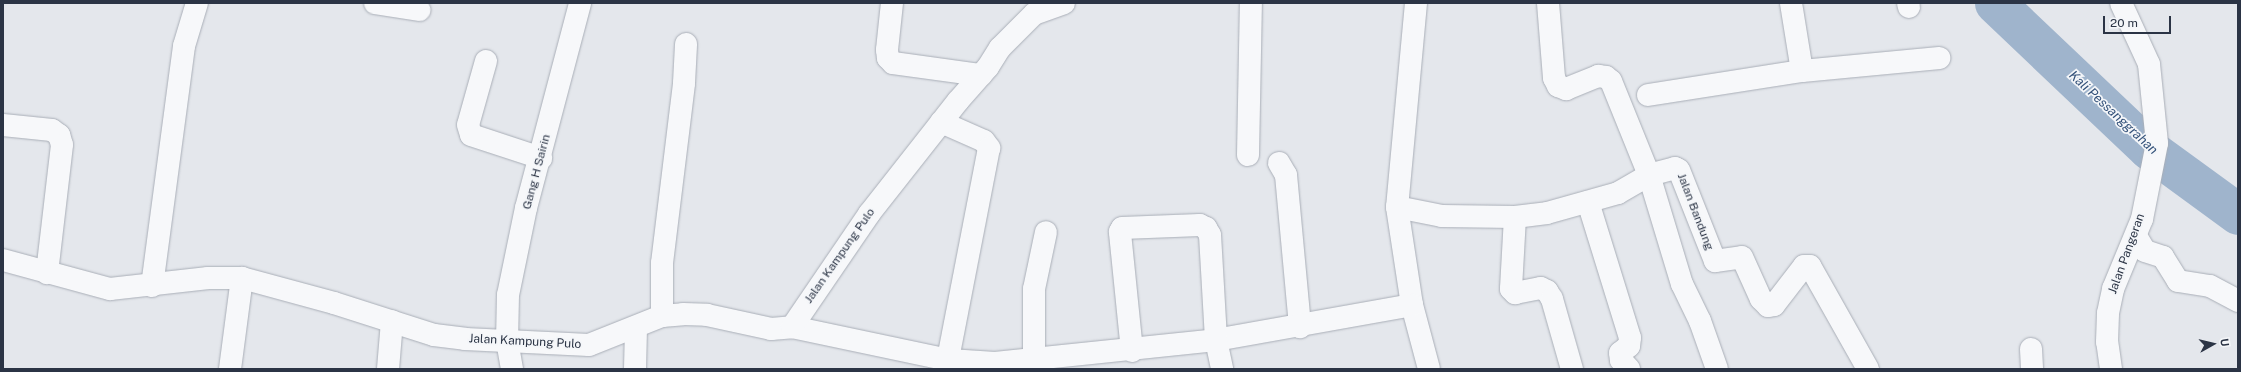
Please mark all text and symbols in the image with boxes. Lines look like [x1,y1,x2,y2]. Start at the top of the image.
scale bar [2105,8,2173,34]
text: 20 m [2110,16,2138,30]
water label: Kali Pessanggrahan [2065,68,2161,158]
street label: Gang H Sairin [520,133,554,211]
street label: Jalan Bandung [1674,171,1716,253]
street label: Jalan Kampung Pulo [802,206,878,306]
street label: Jalan Pangeran [2106,212,2148,296]
north arrow [2193,324,2233,364]
street label: Jalan Kampung Pulo [468,332,582,352]
text: U [2218,338,2231,347]

